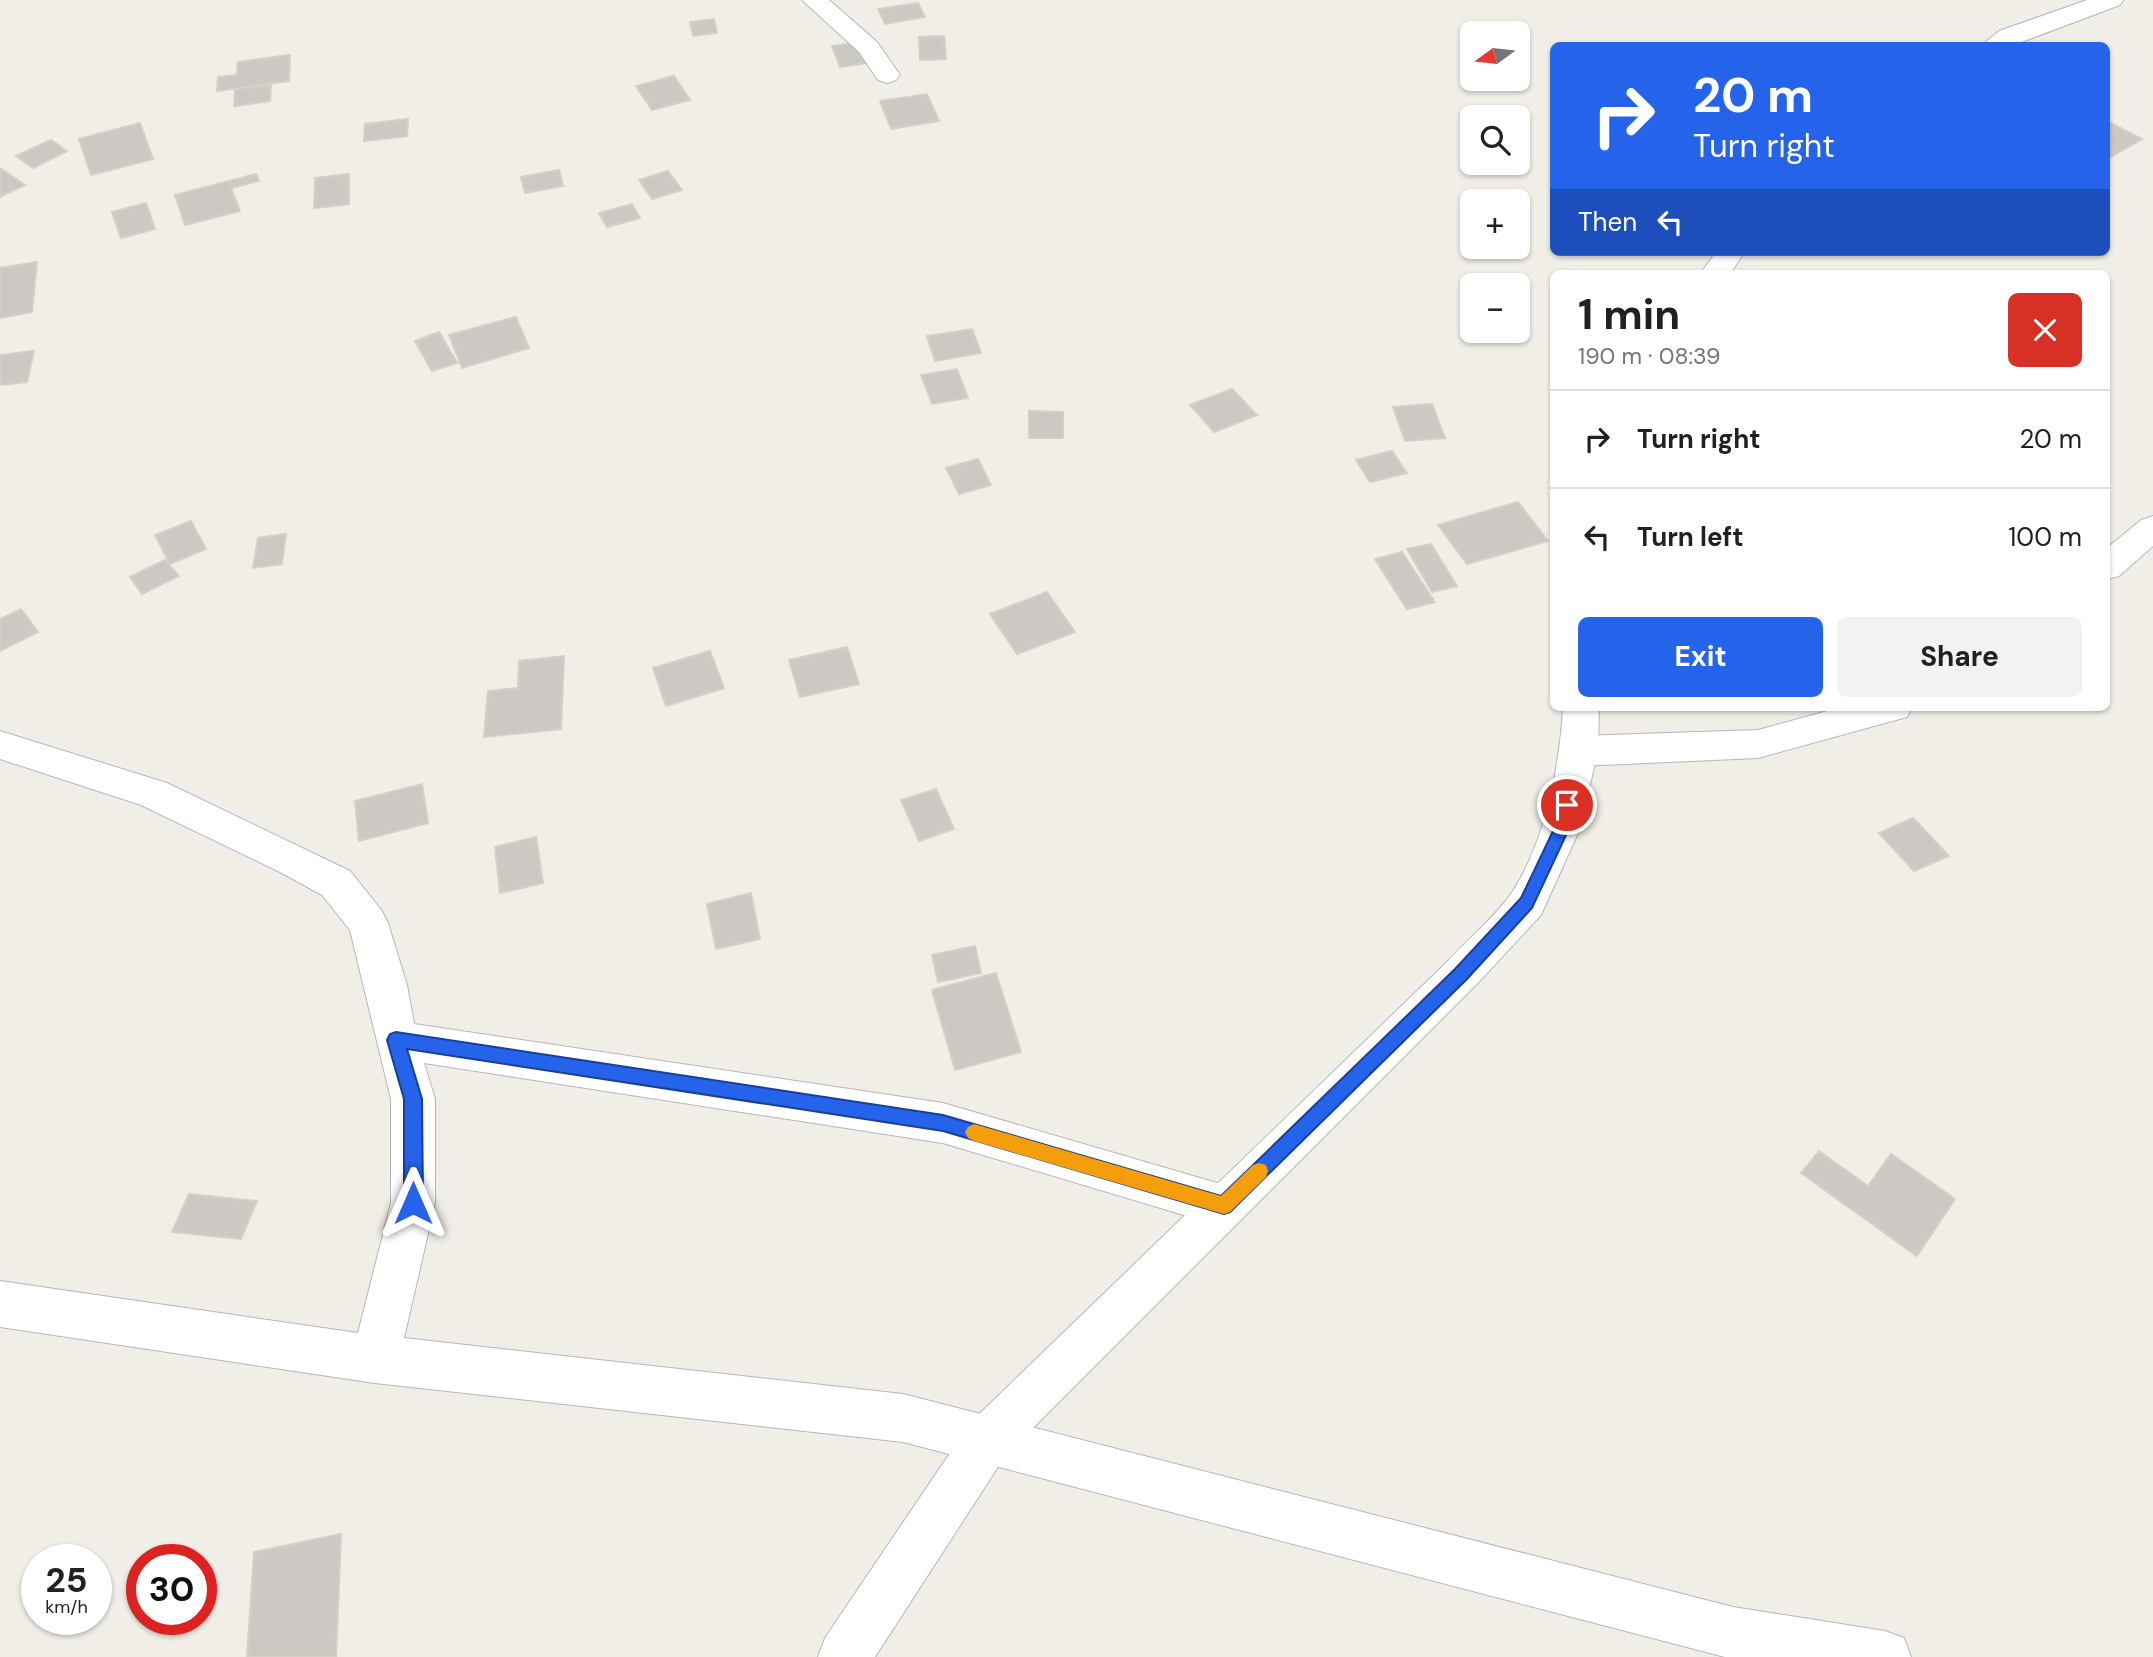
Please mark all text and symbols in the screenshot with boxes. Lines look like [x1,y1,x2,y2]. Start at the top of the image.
north arrow [1460,21,1530,91]
map controls [1460,21,1530,343]
text: 20 m [1693,63,1813,127]
icon: right [1578,70,1669,161]
button: search [1460,105,1530,175]
text: Turn right [1693,125,1835,167]
button: + [1460,189,1530,259]
icon: left [1651,203,1689,241]
text: Then [1578,205,1637,239]
button: − [1460,273,1530,343]
text: 1 min [1578,287,1680,342]
button: close [2008,293,2082,367]
text: 190 m · 08:39 [1578,341,1721,371]
icon: right [1578,420,1616,458]
text: Turn right [1637,422,1761,456]
text: 20 m [2019,422,2082,456]
icon: left [1578,518,1616,556]
text: Turn left [1637,520,1744,554]
text: 100 m [2008,520,2082,554]
button: Exit [1578,617,1823,697]
button: Share [1837,617,2082,697]
pin [1537,775,1597,835]
icon: arrive [1548,786,1586,824]
position arrow [376,1166,450,1240]
speed limit sign: 30 [126,1544,217,1635]
text: 25 [46,1557,87,1603]
text: km/h [45,1595,88,1619]

